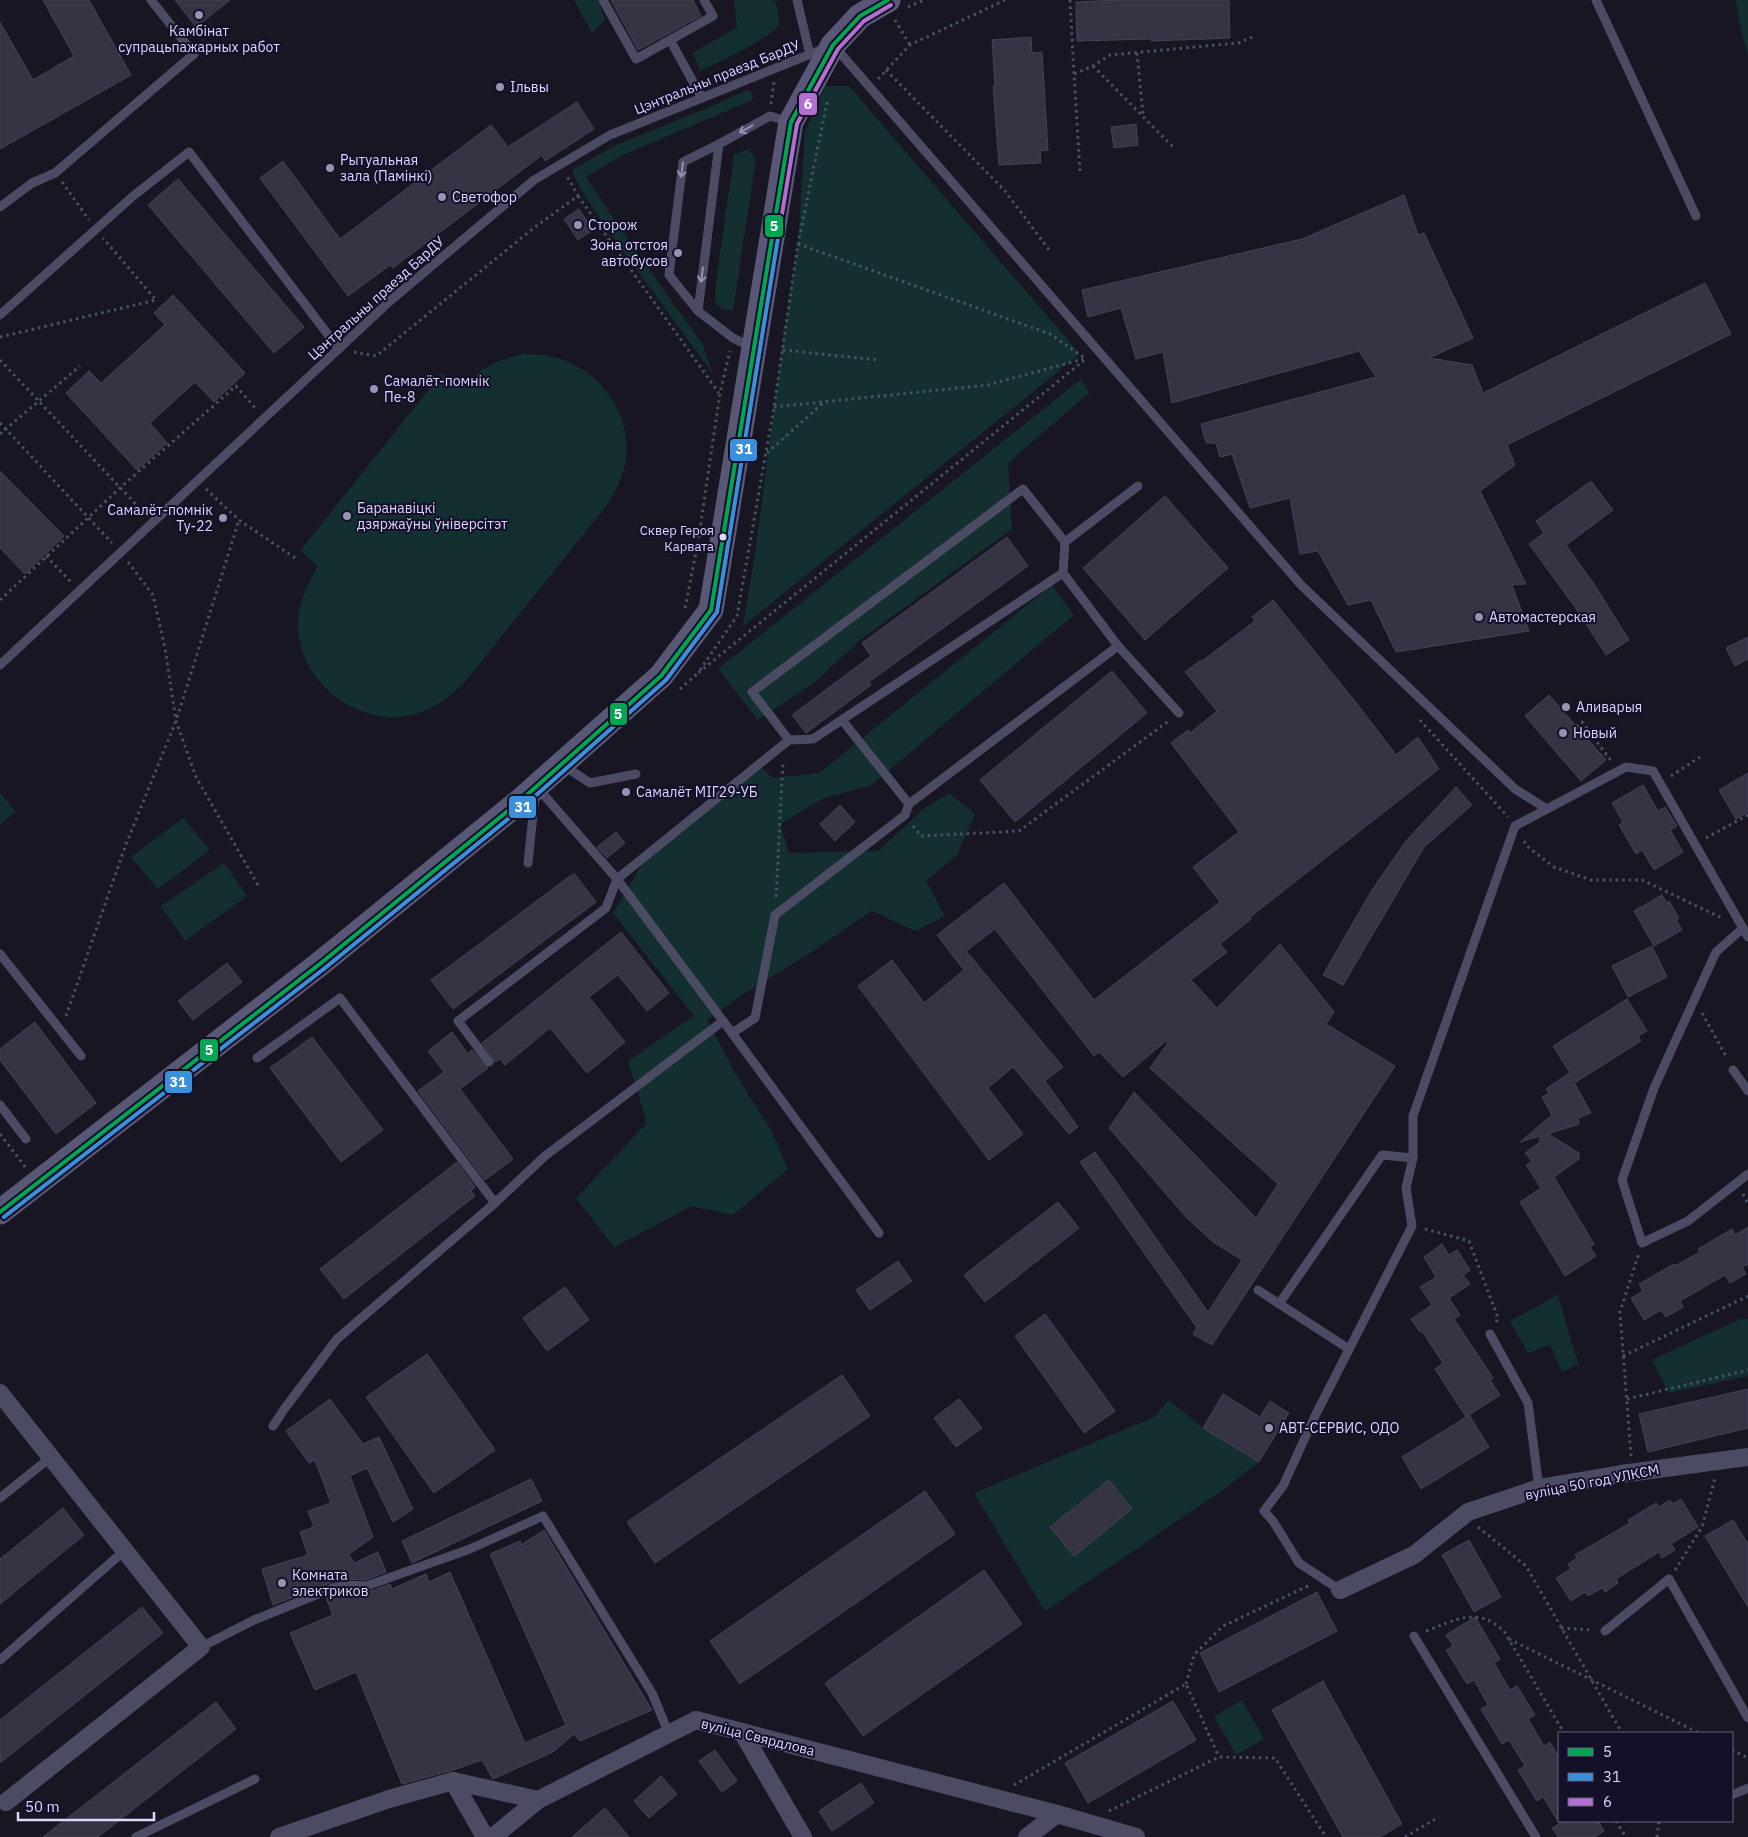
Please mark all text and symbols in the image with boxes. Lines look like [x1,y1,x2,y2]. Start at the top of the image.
marker: Камбінат супрацьпажарных работ [193,9,205,21]
place label: Камбінат супрацьпажарных работ [118,22,280,56]
street label: Цэнтральны праезд БарДУ [631,35,803,119]
place label: Ільвы [510,78,549,96]
marker: Ільвы [494,81,506,93]
line badge: 6 [798,92,818,116]
text: 6 [804,95,812,113]
one-way arrow [740,125,754,135]
place label: Рытуальная зала (Памінкі) [340,151,432,185]
marker: Рытуальная зала (Памінкі) [324,162,336,174]
one-way arrow [677,162,687,178]
place label: Светофор [452,188,517,206]
marker: Светофор [436,191,448,203]
line badge: 5 [764,214,784,238]
place label: Сторож [588,216,638,234]
text: 5 [770,217,778,235]
marker: Сторож [572,219,584,231]
street label: Цэнтральны праезд БарДУ [304,232,448,364]
place label: Зона отстоя автобусов [590,236,668,270]
marker: Зона отстоя автобусов [672,247,684,259]
one-way arrow [697,267,707,283]
place label: Самалёт-помнік Пе-8 [384,372,490,406]
marker: Самалёт-помнік Пе-8 [368,383,380,395]
line badge: 31 [729,438,758,462]
text: 31 [736,440,753,458]
place label: Баранавіцкі дзяржаўны ўніверсітэт [357,499,508,533]
place label: Самалёт-помнік Ту-22 [107,501,213,535]
marker: Баранавіцкі дзяржаўны ўніверсітэт [341,510,353,522]
marker: Самалёт-помнік Ту-22 [217,512,229,524]
place label: Сквер Героя Карвата [640,522,714,555]
marker: Сквер Героя Карвата [718,532,728,542]
place label: Автомастерская [1489,608,1596,626]
marker: Автомастерская [1473,611,1485,623]
place label: Аливарыя [1576,698,1642,716]
marker: Аливарыя [1560,701,1572,713]
line badge: 5 [609,702,628,726]
text: 5 [614,705,622,723]
place label: Новый [1573,724,1617,742]
marker: Новый [1557,727,1569,739]
place label: Самалёт МІГ29-УБ [636,783,758,801]
marker: Самалёт МІГ29-УБ [620,786,632,798]
line badge: 31 [508,795,537,819]
text: 31 [515,798,532,816]
line badge: 5 [199,1038,219,1062]
text: 5 [205,1041,213,1059]
line badge: 31 [164,1070,193,1094]
text: 31 [170,1073,187,1091]
place label: АВТ-СЕРВИС, ОДО [1279,1419,1399,1437]
marker: АВТ-СЕРВИС, ОДО [1263,1422,1275,1434]
street label: вуліца 50 год УЛКСМ [1523,1460,1661,1504]
place label: Комната электриков [292,1566,368,1600]
marker: Комната электриков [276,1577,288,1589]
street label: вуліца Свярдлова [699,1714,817,1760]
legend [1558,1732,1733,1822]
text: 5 [1603,1742,1612,1761]
text: 31 [1603,1767,1621,1786]
scale bar [18,1790,154,1822]
text: 6 [1603,1792,1612,1811]
text: 50 m [25,1797,60,1816]

